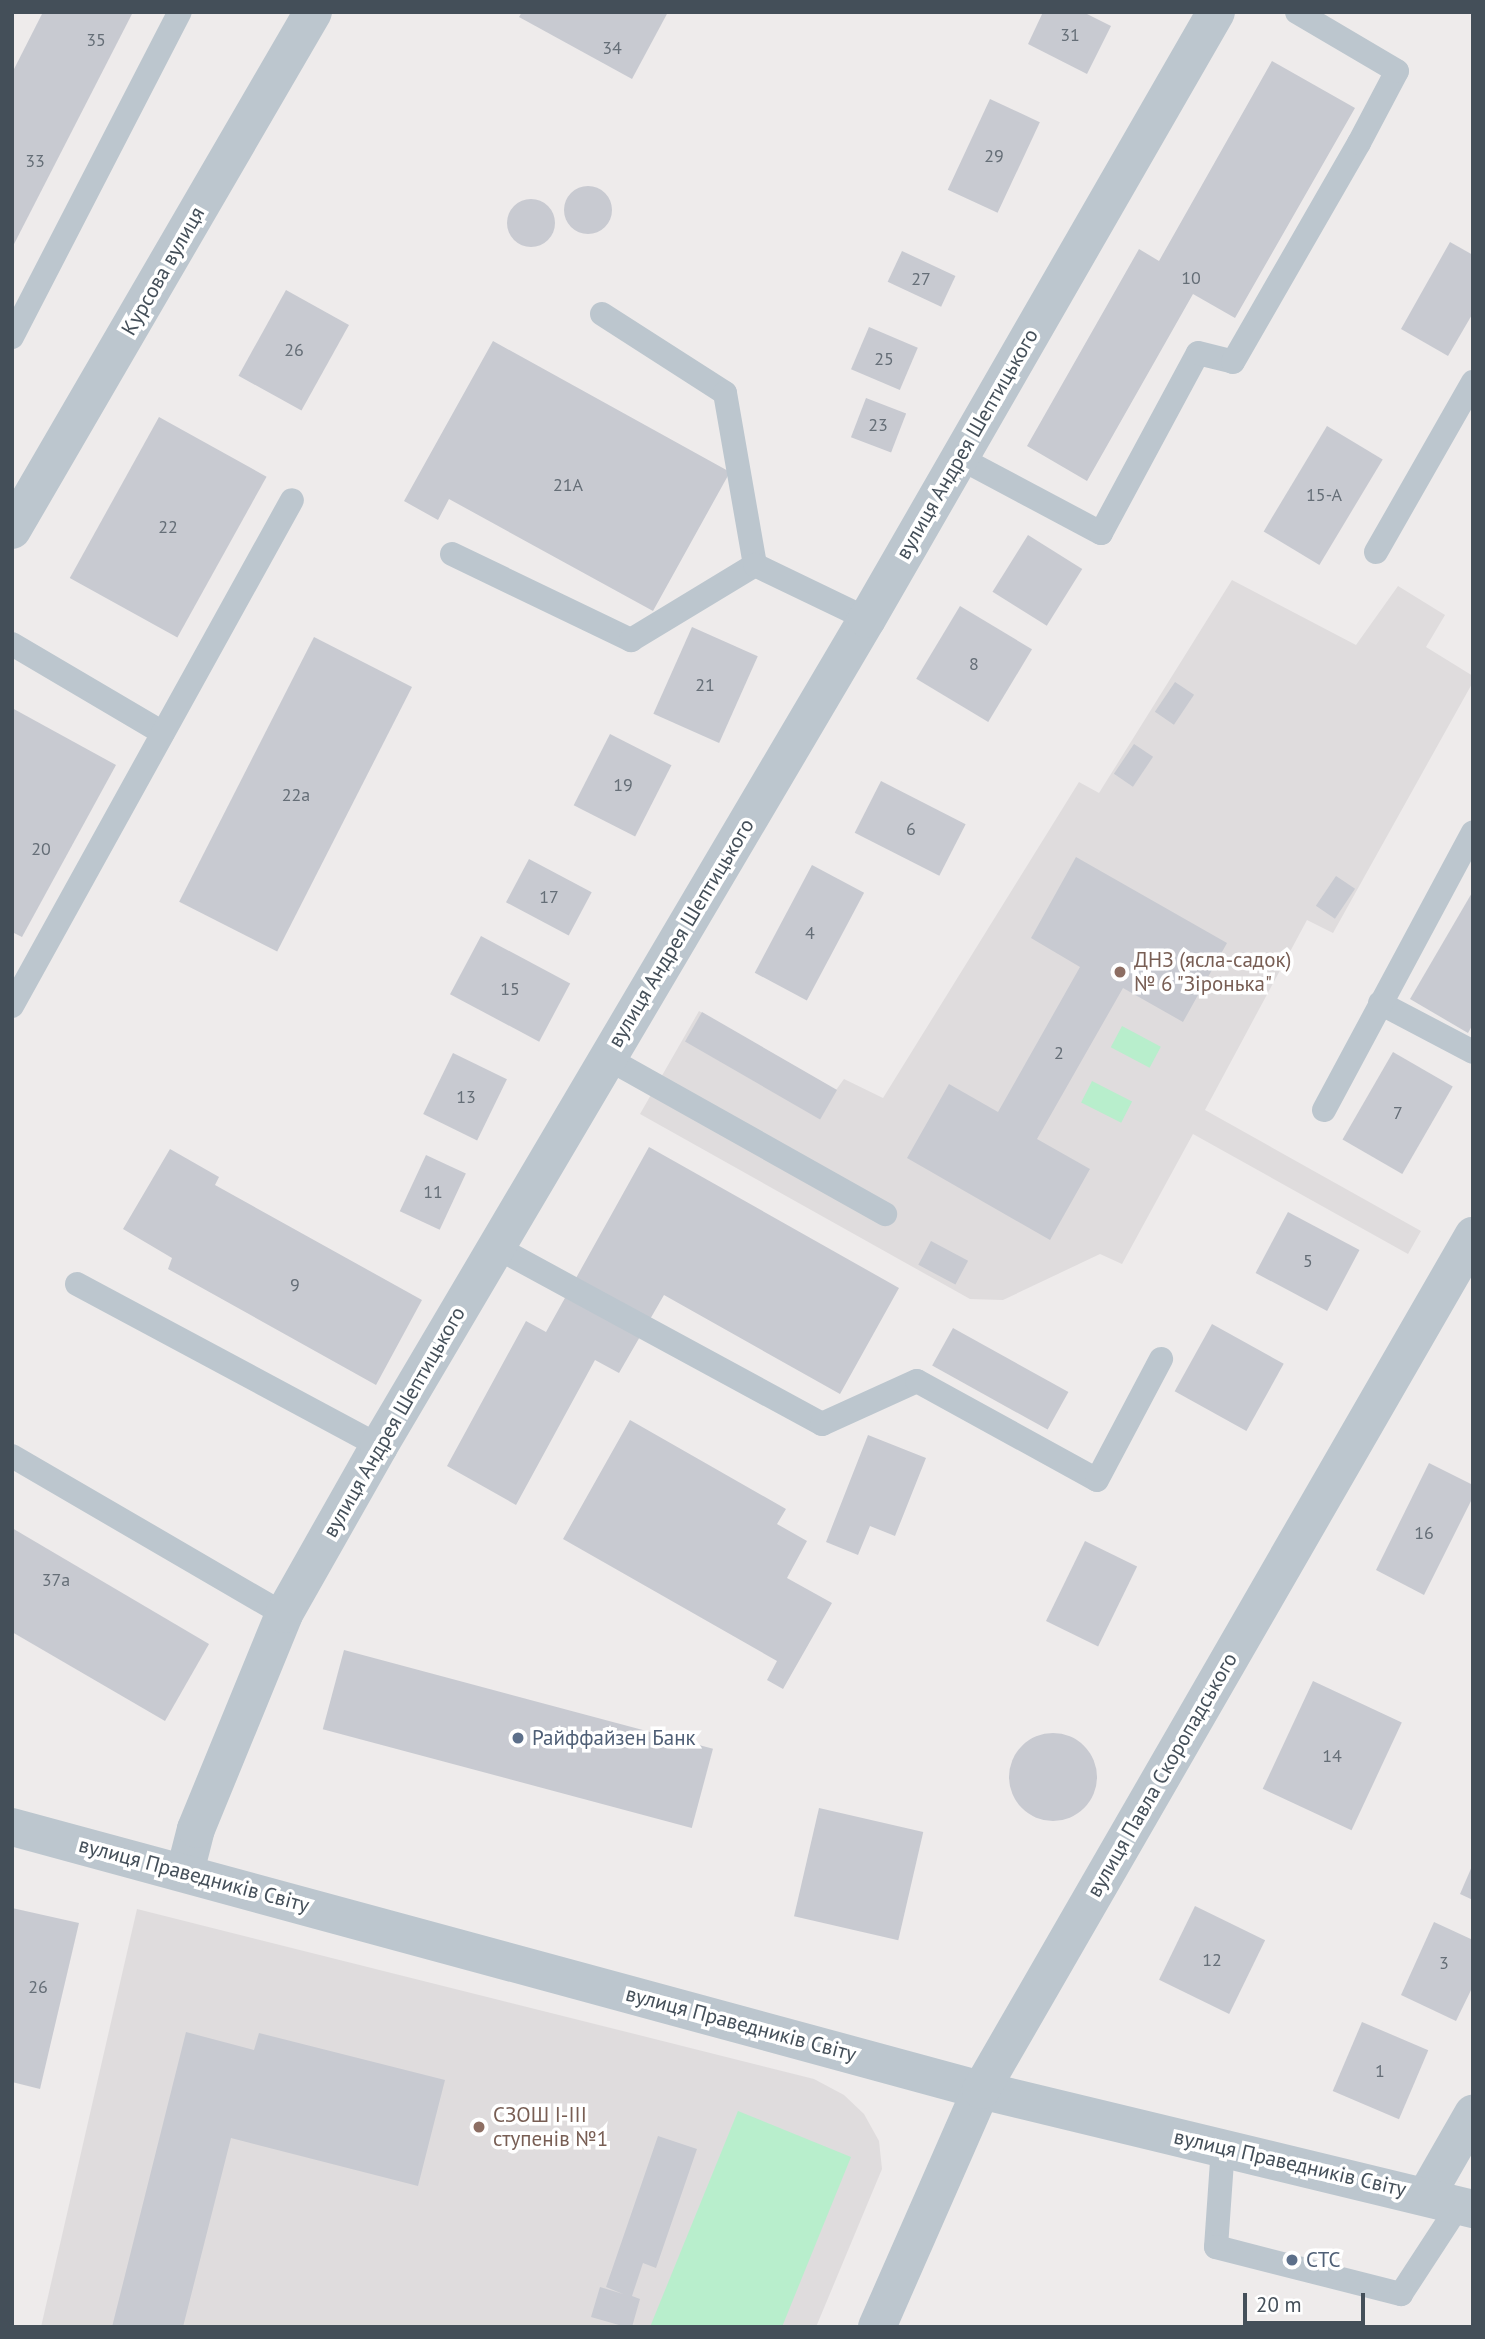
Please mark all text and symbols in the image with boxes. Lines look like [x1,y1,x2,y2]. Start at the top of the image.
house number: 31 [1060,24,1080,46]
house number: 35 [86,29,106,51]
house number: 34 [602,37,622,59]
house number: 29 [984,145,1004,167]
house number: 33 [25,150,45,172]
street label: Курсова вулиця [116,202,210,340]
house number: 10 [1181,267,1201,289]
house number: 27 [911,268,931,290]
street label: вулиця Андрея Шептицького [890,324,1044,564]
house number: 26 [284,339,304,361]
house number: 25 [874,348,894,370]
house number: 23 [868,414,888,436]
house number: 21А [553,474,583,496]
house number: 15-А [1306,484,1342,506]
house number: 22 [158,516,178,538]
house number: 8 [969,653,979,675]
house number: 21 [695,674,715,696]
house number: 19 [613,774,633,796]
house number: 22а [282,784,310,806]
street label: вулиця Андрея Шептицького [603,814,759,1052]
house number: 6 [906,818,916,840]
house number: 20 [31,838,51,860]
house number: 17 [539,886,559,908]
house number: 4 [805,922,815,944]
place label: ДНЗ (ясла-садок) № 6 "Зіронька" [1134,947,1291,997]
marker: ДНЗ (ясла-садок) № 6 "Зіронька" [1112,964,1128,980]
house number: 15 [500,978,520,1000]
house number: 2 [1054,1042,1064,1064]
house number: 13 [456,1086,476,1108]
house number: 7 [1393,1102,1403,1124]
house number: 11 [423,1181,443,1203]
house number: 5 [1303,1250,1313,1272]
house number: 9 [290,1274,300,1296]
street label: вулиця Андрея Шептицького [317,1302,471,1542]
house number: 16 [1414,1522,1434,1544]
house number: 37а [42,1569,70,1591]
street label: вулиця Павла Скоропадського [1082,1648,1242,1902]
place label: Райффайзен Банк [532,1725,696,1751]
marker: Райффайзен Банк [510,1730,526,1746]
house number: 14 [1322,1745,1342,1767]
street label: вулиця Праведників Світу [76,1832,312,1918]
house number: 12 [1202,1949,1222,1971]
house number: 3 [1439,1952,1449,1974]
house number: 26 [28,1976,48,1998]
street label: вулиця Праведників Світу [623,1981,859,2067]
house number: 1 [1375,2060,1385,2082]
place label: СЗОШ І-ІІІ ступенів №1 [493,2102,608,2152]
marker: СЗОШ І-ІІІ ступенів №1 [471,2119,487,2135]
street label: вулиця Праведників Світу [1171,2124,1409,2202]
place label: СТС [1306,2247,1340,2273]
marker: СТС [1284,2252,1300,2268]
scale bar [1247,2280,1370,2324]
text: 20 m [1256,2291,1302,2318]

